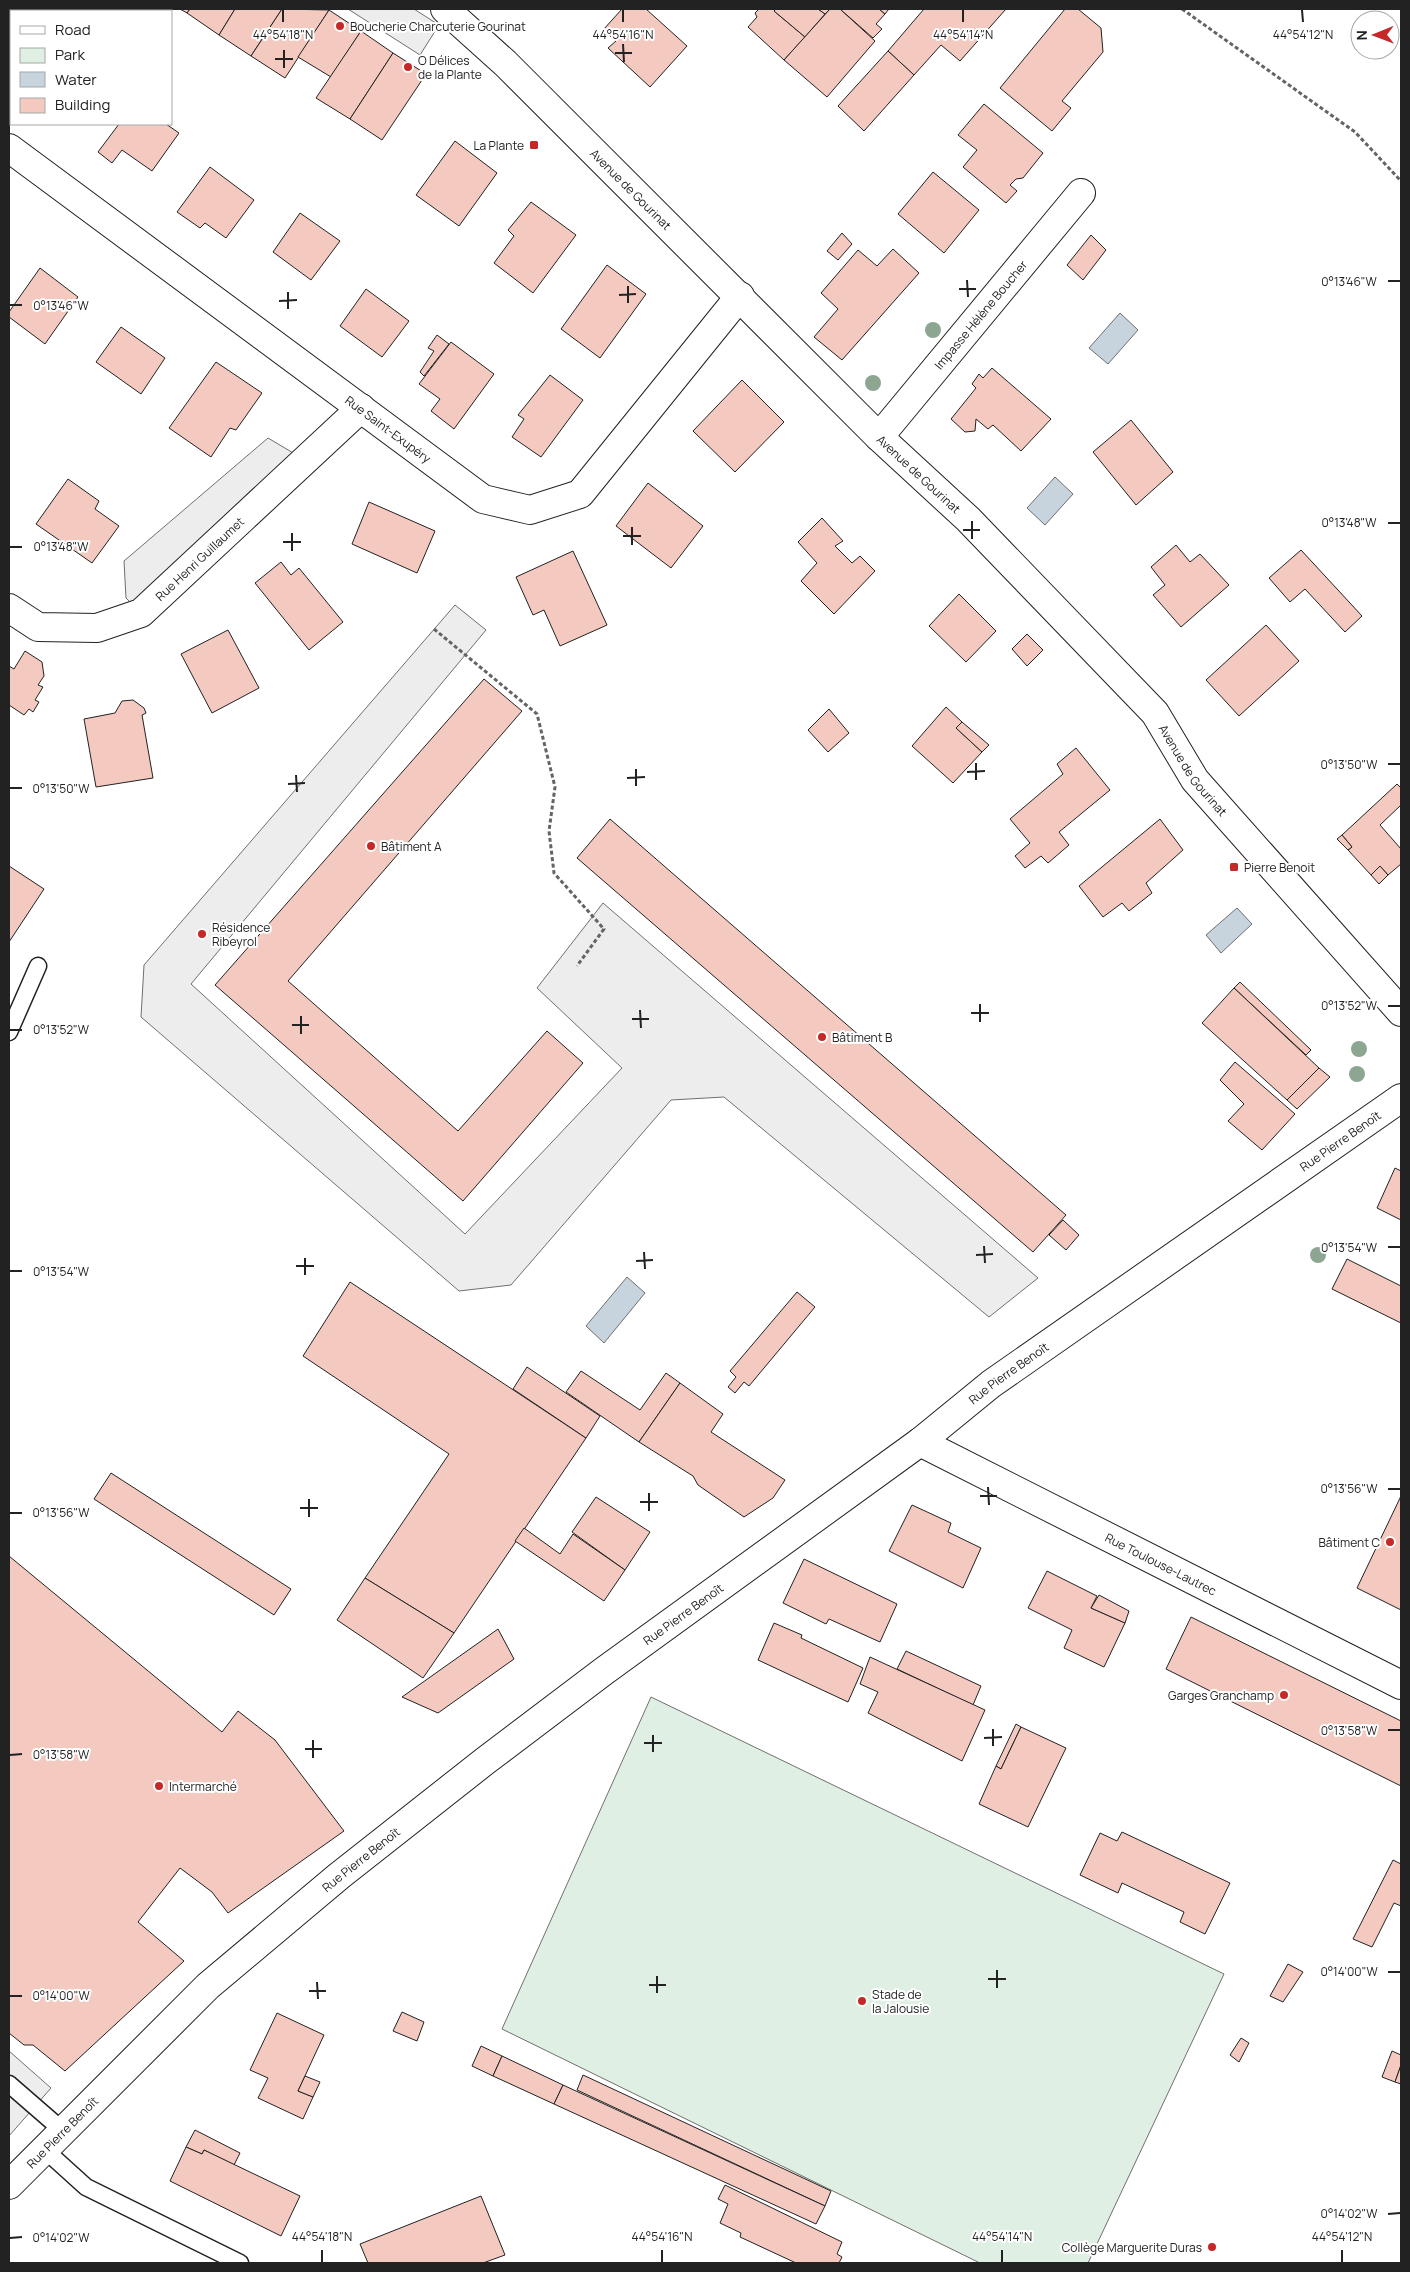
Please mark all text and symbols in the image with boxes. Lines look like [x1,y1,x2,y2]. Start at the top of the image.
legend [10,10,172,125]
north arrow [1350,10,1400,60]
place label: Boucherie Charcuterie Gourinat [350,18,526,35]
text: Road [55,19,91,40]
marker: Boucherie Charcuterie Gourinat [334,20,346,32]
text: 44°54'18"N [253,26,313,43]
text: 44°54'16"N [593,26,653,43]
text: 44°54'14"N [933,26,993,43]
text: 44°54'12"N [1273,26,1333,43]
text: N [1352,30,1371,40]
text: Park [55,44,85,65]
place label: O Délices de la Plante [418,52,482,83]
marker: O Délices de la Plante [402,61,414,73]
text: Water [55,69,97,90]
text: Building [55,94,110,115]
place label: La Plante [473,137,524,154]
marker: La Plante [528,139,540,151]
street label: Avenue de Gourinat [587,145,676,234]
street label: Impasse Hélène Boucher [930,256,1031,373]
text: 0°13'46"W [1321,273,1378,290]
text: 0°13'46"W [33,297,90,314]
street label: Rue Saint-Exupéry [342,391,435,467]
street label: Avenue de Gourinat [873,431,965,517]
street label: Rue Henri Guillaumet [151,513,248,604]
text: 0°13'48"W [1321,514,1377,531]
text: 0°13'48"W [33,538,89,555]
street label: Avenue de Gourinat [1155,721,1231,820]
text: 0°13'50"W [1321,756,1378,773]
text: 0°13'50"W [33,780,90,797]
place label: Bâtiment A [381,838,442,855]
marker: Bâtiment A [365,840,377,852]
place label: Pierre Benoit [1244,859,1315,876]
marker: Pierre Benoit [1228,861,1240,873]
place label: Résidence Ribeyrol [212,919,270,950]
marker: Résidence Ribeyrol [196,928,208,940]
text: 0°13'52"W [1321,997,1378,1014]
text: 0°13'52"W [33,1021,90,1038]
place label: Bâtiment B [832,1029,892,1046]
marker: Bâtiment B [816,1031,828,1043]
street label: Rue Pierre Benoît [1296,1106,1384,1175]
text: 0°13'54"W [1321,1239,1378,1256]
text: 0°13'54"W [33,1263,90,1280]
street label: Rue Pierre Benoît [965,1338,1052,1408]
text: 0°13'56"W [1321,1480,1378,1497]
text: 0°13'56"W [33,1504,90,1521]
street label: Rue Toulouse-Lautrec [1102,1529,1220,1599]
place label: Bâtiment C [1318,1534,1380,1551]
marker: Bâtiment C [1384,1536,1396,1548]
street label: Rue Pierre Benoît [639,1579,727,1649]
place label: Garges Granchamp [1168,1687,1274,1704]
marker: Garges Granchamp [1278,1689,1290,1701]
text: 0°13'58"W [1321,1722,1378,1739]
text: 0°13'58"W [33,1746,90,1763]
place label: Intermarché [169,1778,237,1795]
marker: Intermarché [153,1780,165,1792]
street label: Rue Pierre Benoît [318,1823,403,1895]
text: 0°14'00"W [1320,1963,1378,1980]
place label: Stade de la Jalousie [872,1986,929,2017]
text: 0°14'00"W [32,1987,90,2004]
marker: Stade de la Jalousie [856,1995,868,2007]
street label: Rue Pierre Benoît [22,2092,102,2172]
text: 0°14'02"W [1321,2205,1378,2222]
text: 44°54'18"N [292,2228,352,2245]
text: 44°54'16"N [632,2228,692,2245]
text: 44°54'14"N [972,2228,1032,2245]
text: 44°54'12"N [1312,2228,1372,2245]
text: 0°14'02"W [33,2229,90,2246]
place label: Collège Marguerite Duras [1062,2239,1202,2256]
marker: Collège Marguerite Duras [1206,2241,1218,2253]

